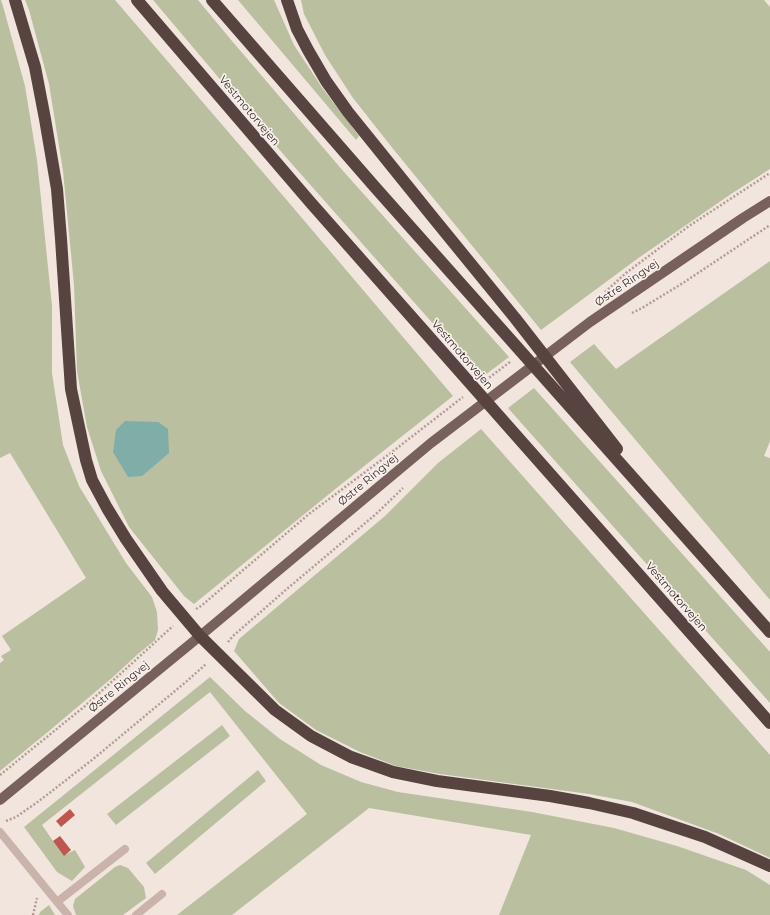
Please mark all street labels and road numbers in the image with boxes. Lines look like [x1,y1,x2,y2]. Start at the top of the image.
street label: Vestmotorvejen [216,73,282,149]
street label: Østre Ringvej [593,257,661,309]
street label: Vestmotorvejen [428,318,496,392]
street label: Østre Ringvej [335,451,401,509]
street label: Vestmotorvejen [642,560,710,634]
street label: Østre Ringvej [86,659,152,715]

